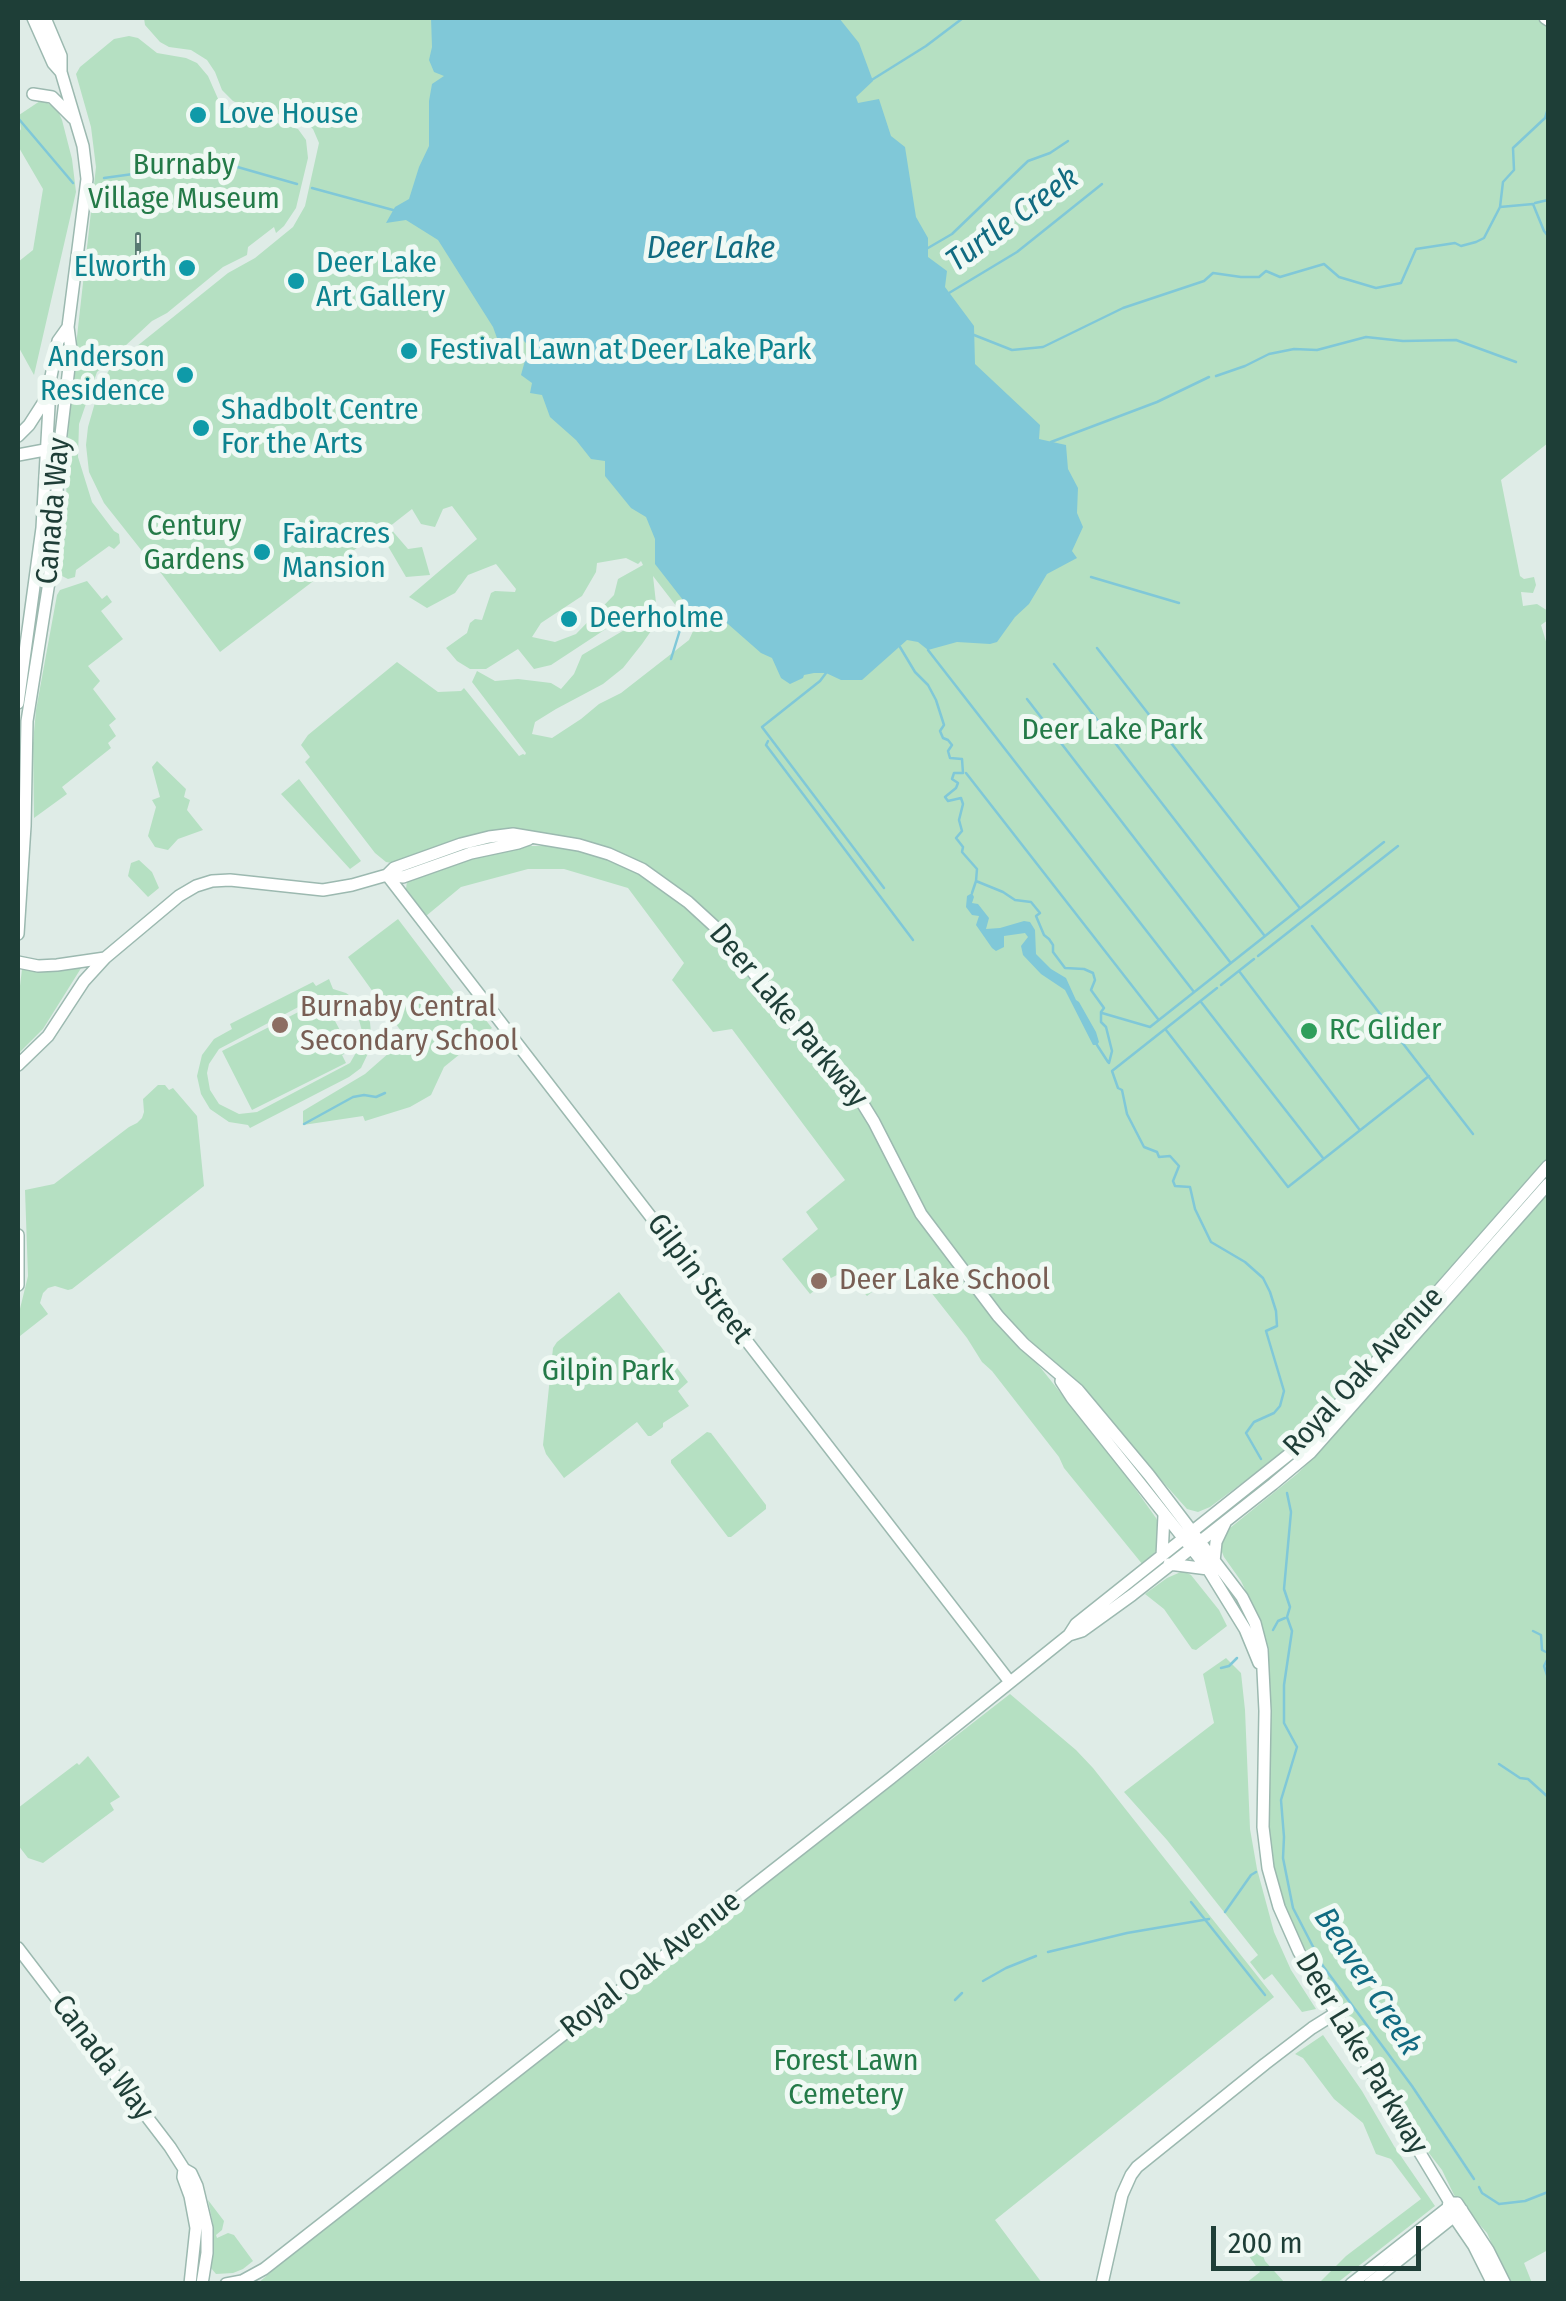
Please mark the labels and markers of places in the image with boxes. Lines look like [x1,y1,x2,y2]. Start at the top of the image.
place label: Love House [218,97,359,133]
marker: Love House [187,104,209,126]
place label: Deer Lake Art Gallery [316,246,445,316]
place label: Elworth [74,250,167,286]
marker: Elworth [176,257,198,279]
marker: Deer Lake Art Gallery [285,270,307,292]
place label: Festival Lawn at Deer Lake Park [429,333,811,369]
place label: Anderson Residence [40,340,165,410]
marker: Festival Lawn at Deer Lake Park [398,340,420,362]
marker: Anderson Residence [174,364,196,386]
place label: Shadbolt Centre For the Arts [221,393,419,464]
marker: Shadbolt Centre For the Arts [190,417,212,439]
place label: Fairacres Mansion [282,517,390,588]
marker: Fairacres Mansion [251,541,273,563]
place label: Deerholme [589,601,724,637]
marker: Deerholme [558,608,580,630]
place label: Burnaby Central Secondary School [300,990,518,1060]
place label: RC Glider [1329,1013,1441,1049]
marker: Burnaby Central Secondary School [269,1014,291,1036]
marker: RC Glider [1298,1020,1320,1042]
place label: Deer Lake School [839,1263,1050,1299]
marker: Deer Lake School [808,1270,830,1292]

